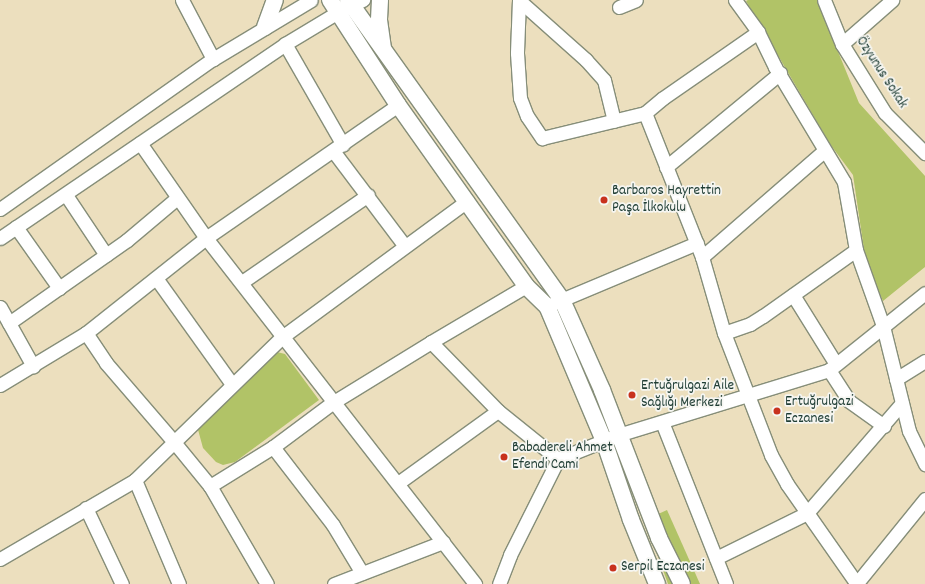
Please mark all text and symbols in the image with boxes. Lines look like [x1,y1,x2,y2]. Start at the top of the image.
street label: Özyunus Sokak [851,34,911,112]
place label: Barbaros Hayrettin Paşa İlkokulu [612,182,721,217]
marker: Barbaros Hayrettin Paşa İlkokulu [599,195,609,205]
place label: Ertuğrulgazi Aile Sağlığı Merkezi [641,377,734,412]
marker: Ertuğrulgazi Aile Sağlığı Merkezi [626,389,638,401]
place label: Ertuğrulgazi Eczanesi [785,393,854,428]
marker: Ertuğrulgazi Eczanesi [772,406,782,416]
place label: Babadereli Ahmet Efendi Cami [512,439,613,474]
marker: Babadereli Ahmet Efendi Cami [499,452,509,462]
place label: Serpil Eczanesi [621,559,705,577]
marker: Serpil Eczanesi [608,563,618,573]

